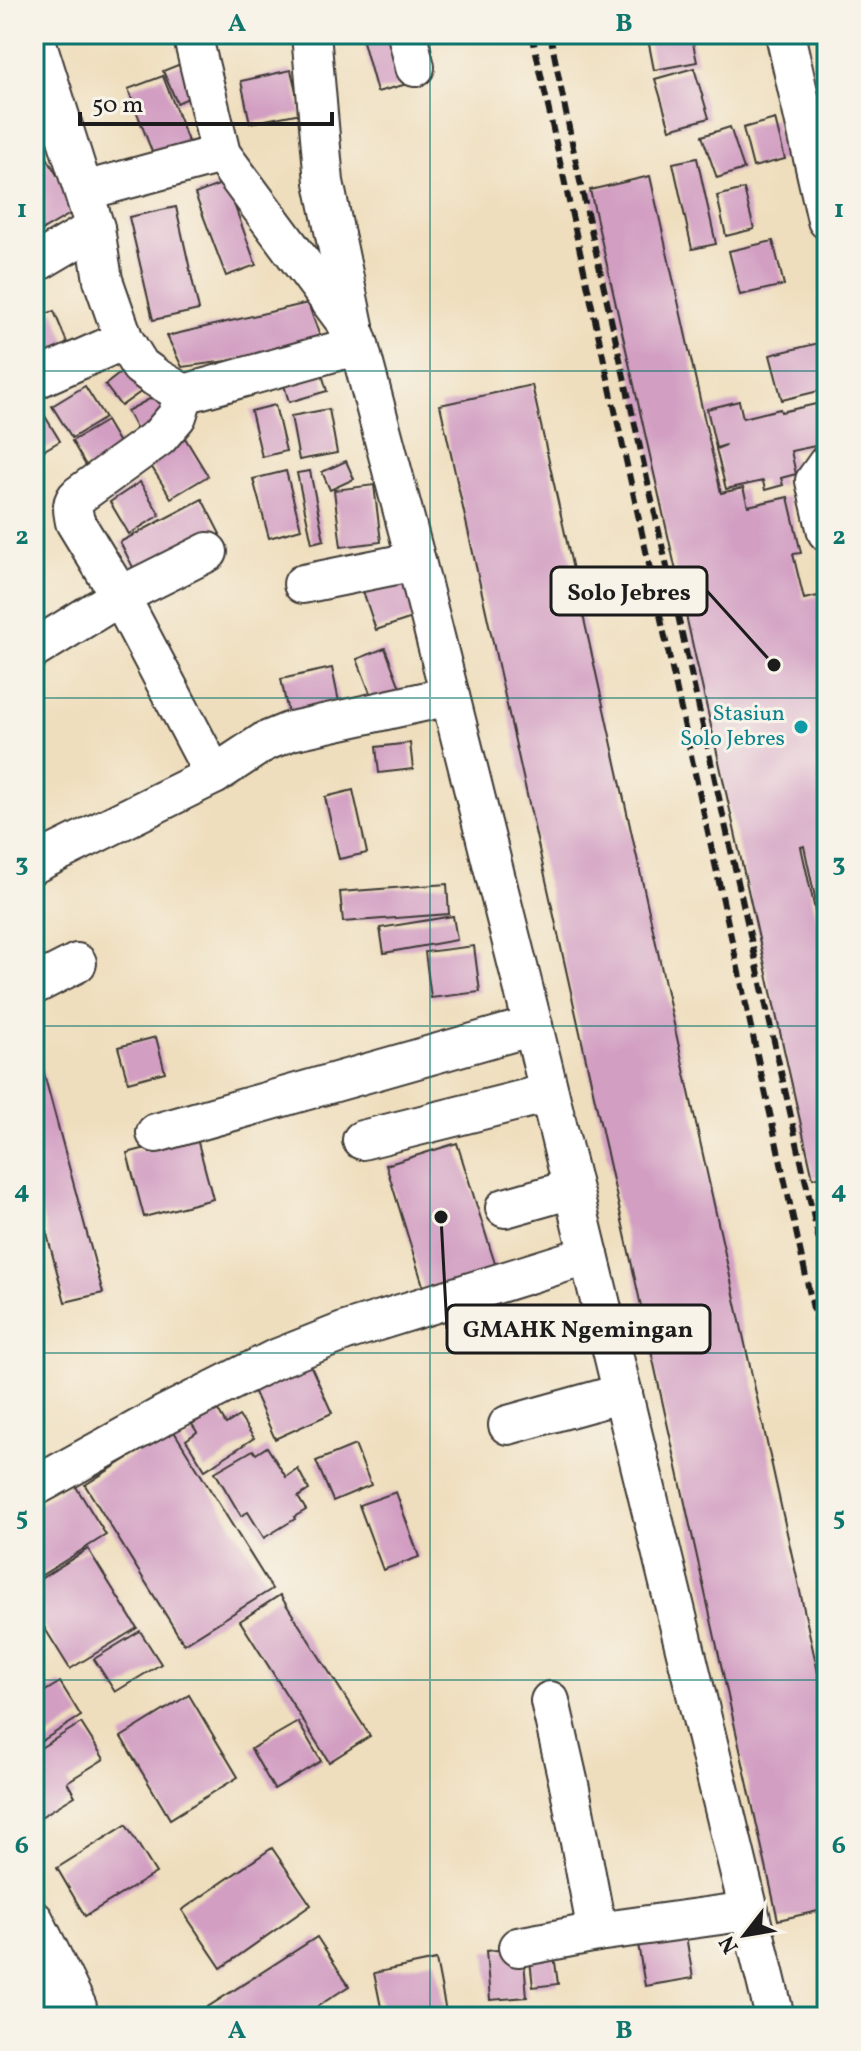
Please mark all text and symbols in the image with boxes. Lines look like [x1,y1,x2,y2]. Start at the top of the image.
text: A [228,6,247,42]
text: B [615,6,633,42]
scale bar [80,76,332,126]
text: 50 m [92,89,144,123]
text: 1 [17,192,27,228]
text: 1 [834,192,844,228]
text: 2 [15,519,29,555]
text: 2 [832,519,846,555]
callout: Solo Jebres [551,567,707,615]
text: Solo Jebres [567,577,691,611]
place label: Stasiun Solo Jebres [680,699,785,755]
marker: Stasiun Solo Jebres [792,718,810,736]
text: 3 [15,846,29,882]
text: 3 [832,846,846,882]
text: 4 [14,1173,30,1209]
text: 4 [831,1173,847,1209]
callout: GMAHK Ngemingan [447,1305,710,1353]
text: GMAHK Ngemingan [463,1314,694,1348]
text: 5 [16,1500,28,1536]
text: 5 [833,1500,845,1536]
text: 6 [15,1828,29,1864]
text: 6 [832,1828,846,1864]
north arrow [705,1895,785,1975]
text: N [713,1929,747,1959]
text: A [228,2013,247,2049]
text: B [615,2013,633,2049]

